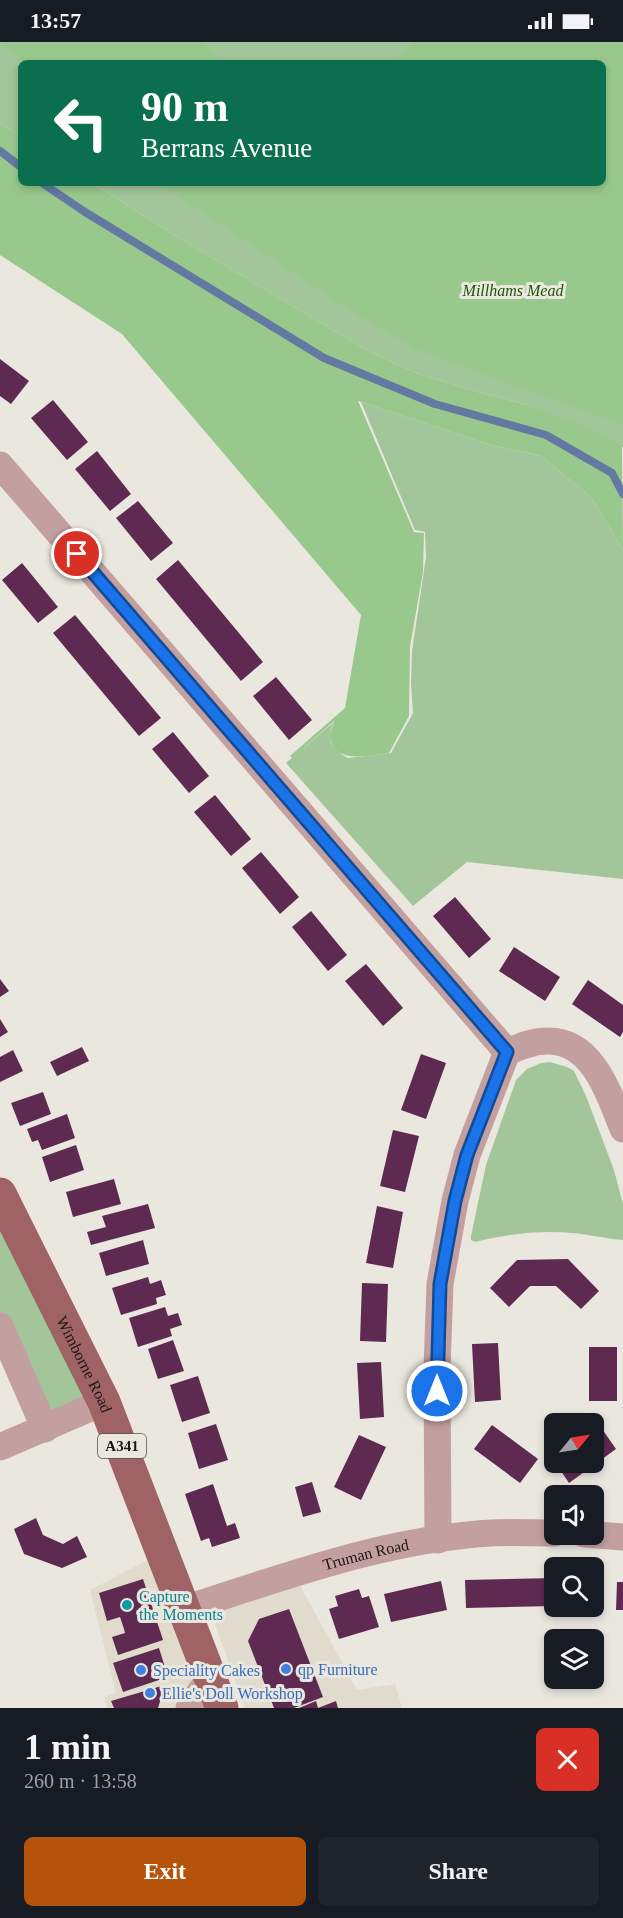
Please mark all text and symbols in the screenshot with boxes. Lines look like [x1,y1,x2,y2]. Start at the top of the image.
text: 13:57 [30,8,81,33]
icon: left [42,84,120,162]
text: 90 m [141,84,229,130]
text: Berrans Avenue [141,133,312,163]
park label: Millhams Mead [462,282,564,299]
pin [51,528,102,579]
icon: arrive [60,537,93,570]
street label: Wimborne Road [53,1313,115,1415]
position arrow [405,1359,469,1423]
north arrow [544,1413,604,1473]
map controls [544,1413,604,1689]
road number: A341 [98,1434,146,1458]
button: sound [544,1485,604,1545]
street label: Truman Road [321,1536,410,1573]
button: search [544,1557,604,1617]
place label: Capture the Moments [139,1588,223,1623]
marker: Capture the Moments [120,1598,134,1612]
button: layers [544,1629,604,1689]
place label: qp Furniture [298,1661,378,1679]
place label: Speciality Cakes [153,1662,260,1680]
marker: qp Furniture [279,1662,293,1676]
marker: Speciality Cakes [134,1663,148,1677]
place label: Ellie's Doll Workshop [162,1685,303,1703]
marker: Ellie's Doll Workshop [143,1686,157,1700]
text: 1 min [24,1727,111,1767]
button: close [536,1728,599,1791]
text: 260 m · 13:58 [24,1770,137,1792]
button: Exit [24,1837,306,1906]
button: Share [318,1837,599,1906]

